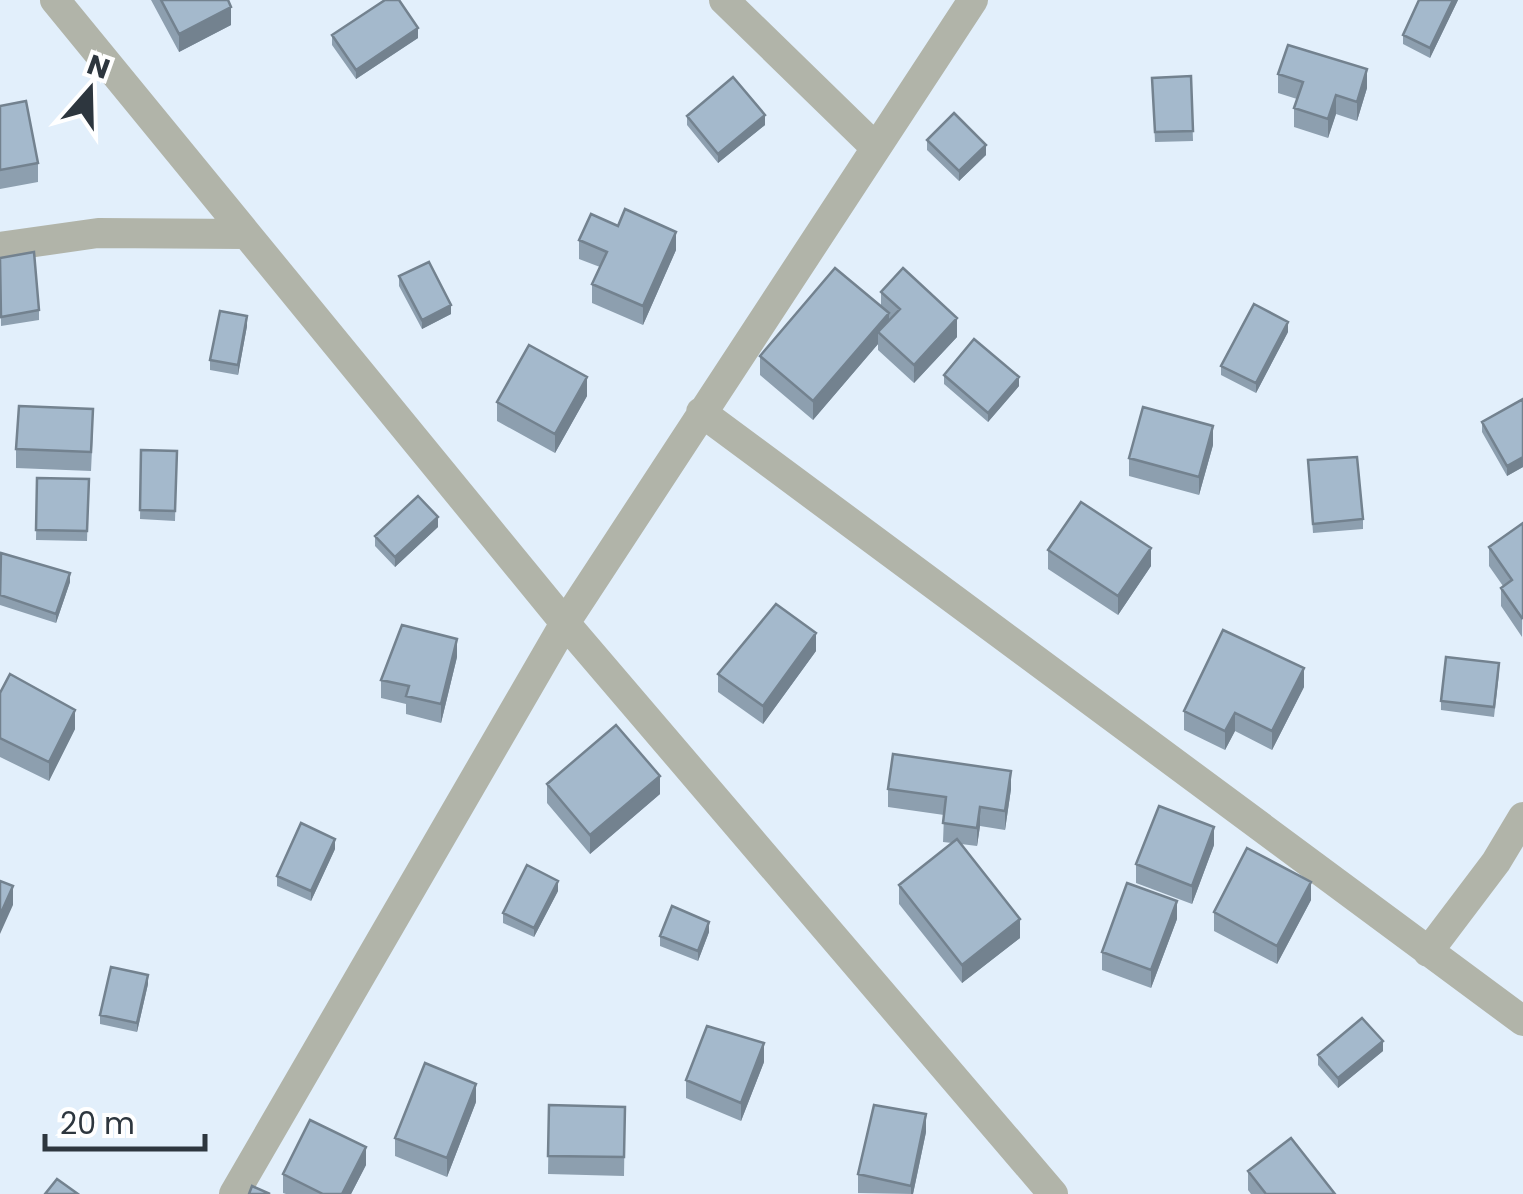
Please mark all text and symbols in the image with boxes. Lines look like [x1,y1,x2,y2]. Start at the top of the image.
north arrow [40,40,140,140]
text: N [82,45,115,89]
scale bar [45,1089,205,1151]
text: 20 m [60,1102,135,1145]

